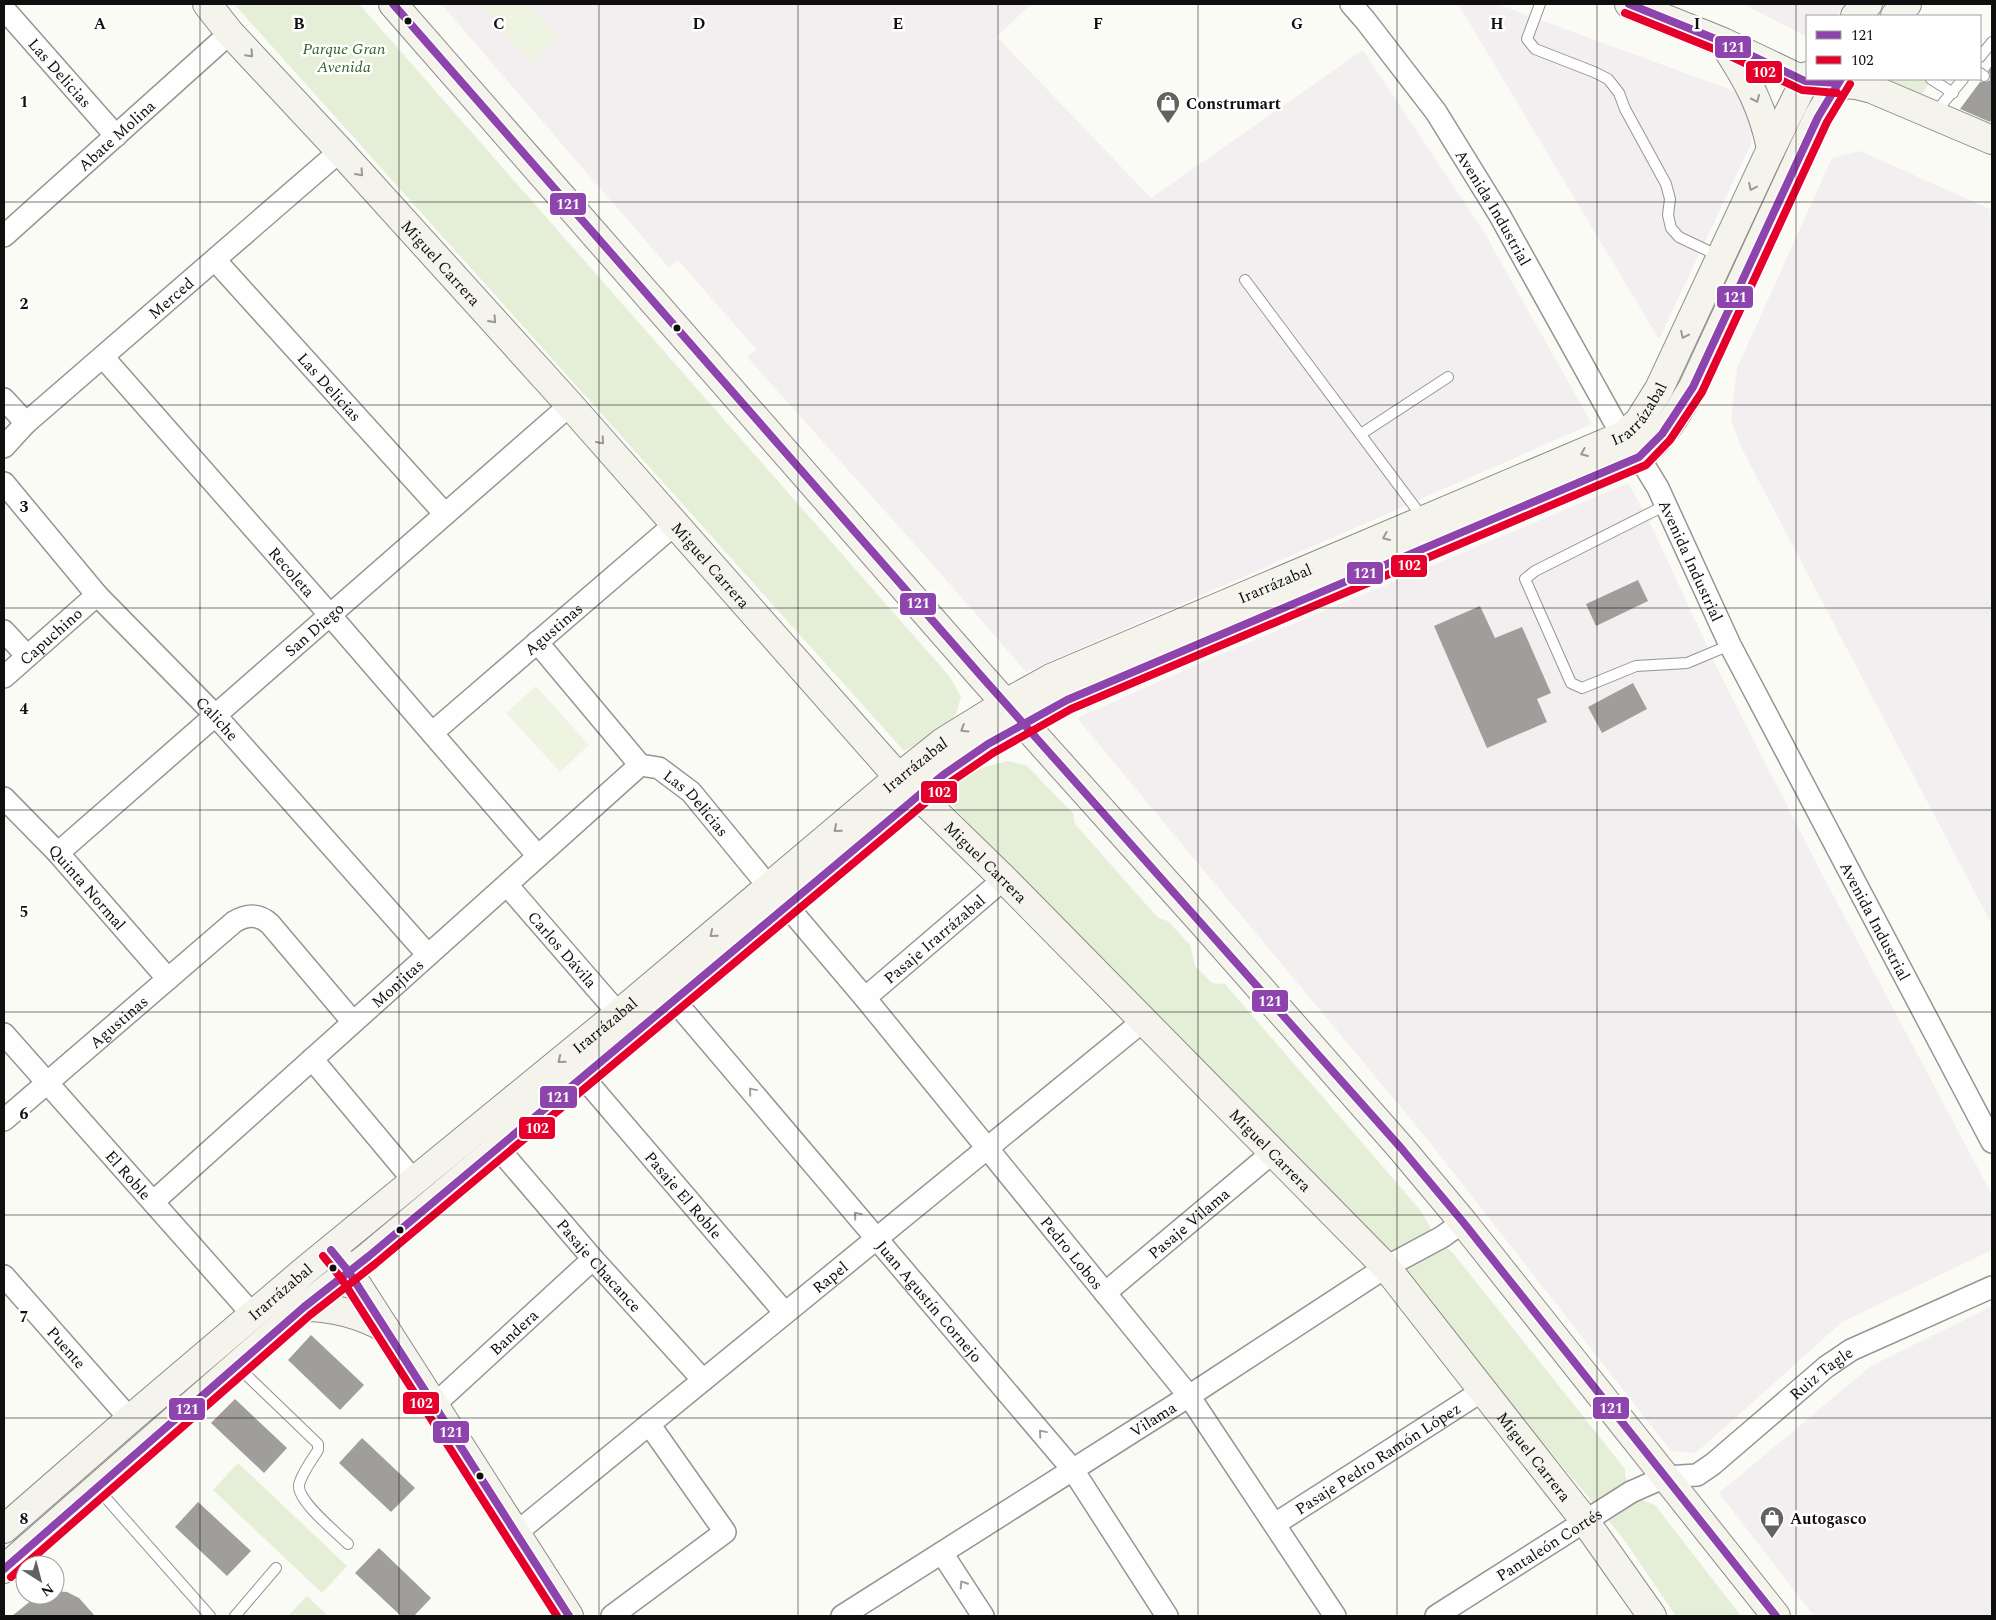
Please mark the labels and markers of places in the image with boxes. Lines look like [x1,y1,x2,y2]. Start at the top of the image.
unlabelled marker [403,16,413,26]
shop icon: Construmart [1155,90,1181,124]
place label: Construmart [1186,92,1281,116]
unlabelled marker [672,323,682,333]
unlabelled marker [395,1225,405,1235]
unlabelled marker [328,1263,338,1273]
unlabelled marker [475,1471,485,1481]
shop icon: Autogasco [1759,1505,1785,1539]
place label: Autogasco [1790,1507,1867,1531]

